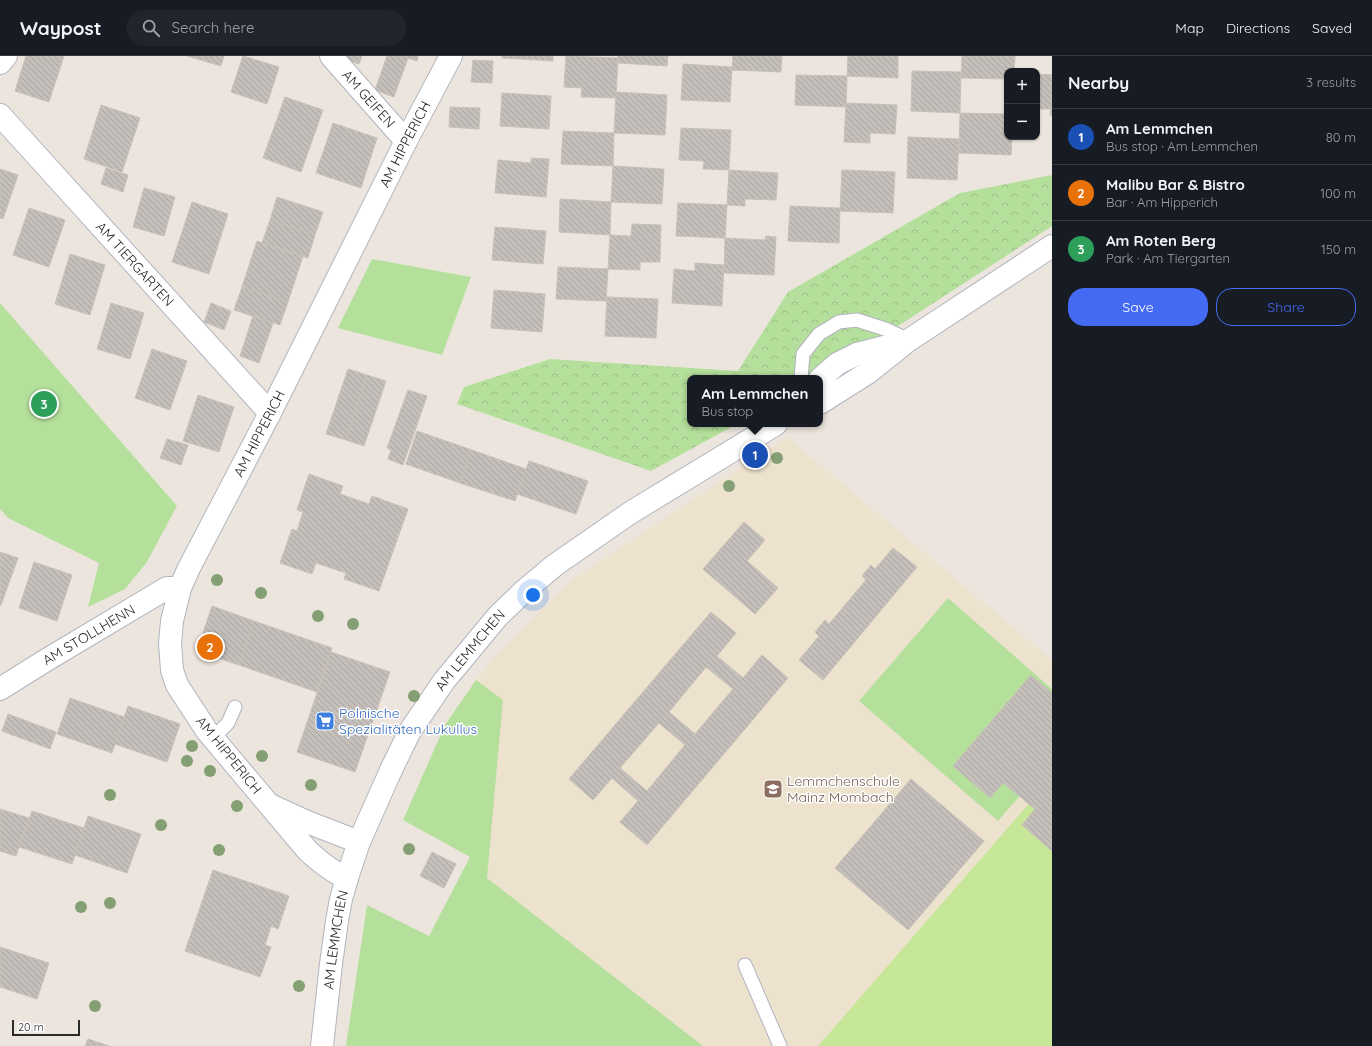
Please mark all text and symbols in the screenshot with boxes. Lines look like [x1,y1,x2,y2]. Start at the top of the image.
search box [126,10,406,46]
text: Waypost [20,16,102,40]
icon: search [140,17,162,39]
text: Search here [172,18,254,37]
text: Map [1175,19,1204,37]
text: Directions [1226,19,1290,37]
text: Saved [1312,19,1352,37]
street label: AM GEIFEN [338,66,399,132]
map controls [1004,68,1040,140]
button: + [1004,68,1040,104]
text: Nearby [1068,72,1129,93]
text: 3 results [1306,74,1356,90]
street label: AM HIPPERICH [375,98,435,190]
button: − [1004,104,1040,140]
text: Am Lemmchen [1106,119,1213,138]
text: 1 [1078,129,1084,145]
text: 80 m [1326,129,1356,145]
text: Bus stop · Am Lemmchen [1106,138,1258,154]
text: Malibu Bar & Bistro [1106,175,1245,194]
text: 2 [1077,185,1085,201]
text: 100 m [1320,185,1356,201]
text: Bar · Am Hipperich [1106,194,1218,210]
street label: AM TIERGARTEN [92,218,178,310]
text: Am Roten Berg [1106,231,1216,250]
text: 3 [1078,241,1084,257]
text: 150 m [1321,241,1356,257]
text: Park · Am Tiergarten [1106,250,1230,266]
button: Save [1068,288,1208,326]
button: Share [1216,288,1356,326]
popup [687,375,823,427]
text: Am Lemmchen [702,384,808,403]
street label: AM HIPPERICH [229,387,289,480]
pin: 3 [31,389,57,419]
text: Bus stop [702,403,753,419]
pin: 1 [742,440,768,470]
your location [523,585,543,605]
street label: AM STOLLHENN [39,600,138,669]
street label: AM LEMMCHEN [431,605,509,694]
pin: 2 [197,632,223,662]
place label: Polnische Spezialitäten Lukullus [339,704,477,738]
supermarket icon: Polnische Spezialitäten Lukullus [314,710,336,732]
street label: AM HIPPERICH [192,713,266,797]
place label: Lemmchenschule Mainz Mombach [787,772,900,806]
school or university icon: Lemmchenschule Mainz Mombach [762,778,784,800]
street label: AM LEMMCHEN [319,888,352,991]
scale bar [12,1018,80,1037]
text: 20 m [18,1020,44,1034]

